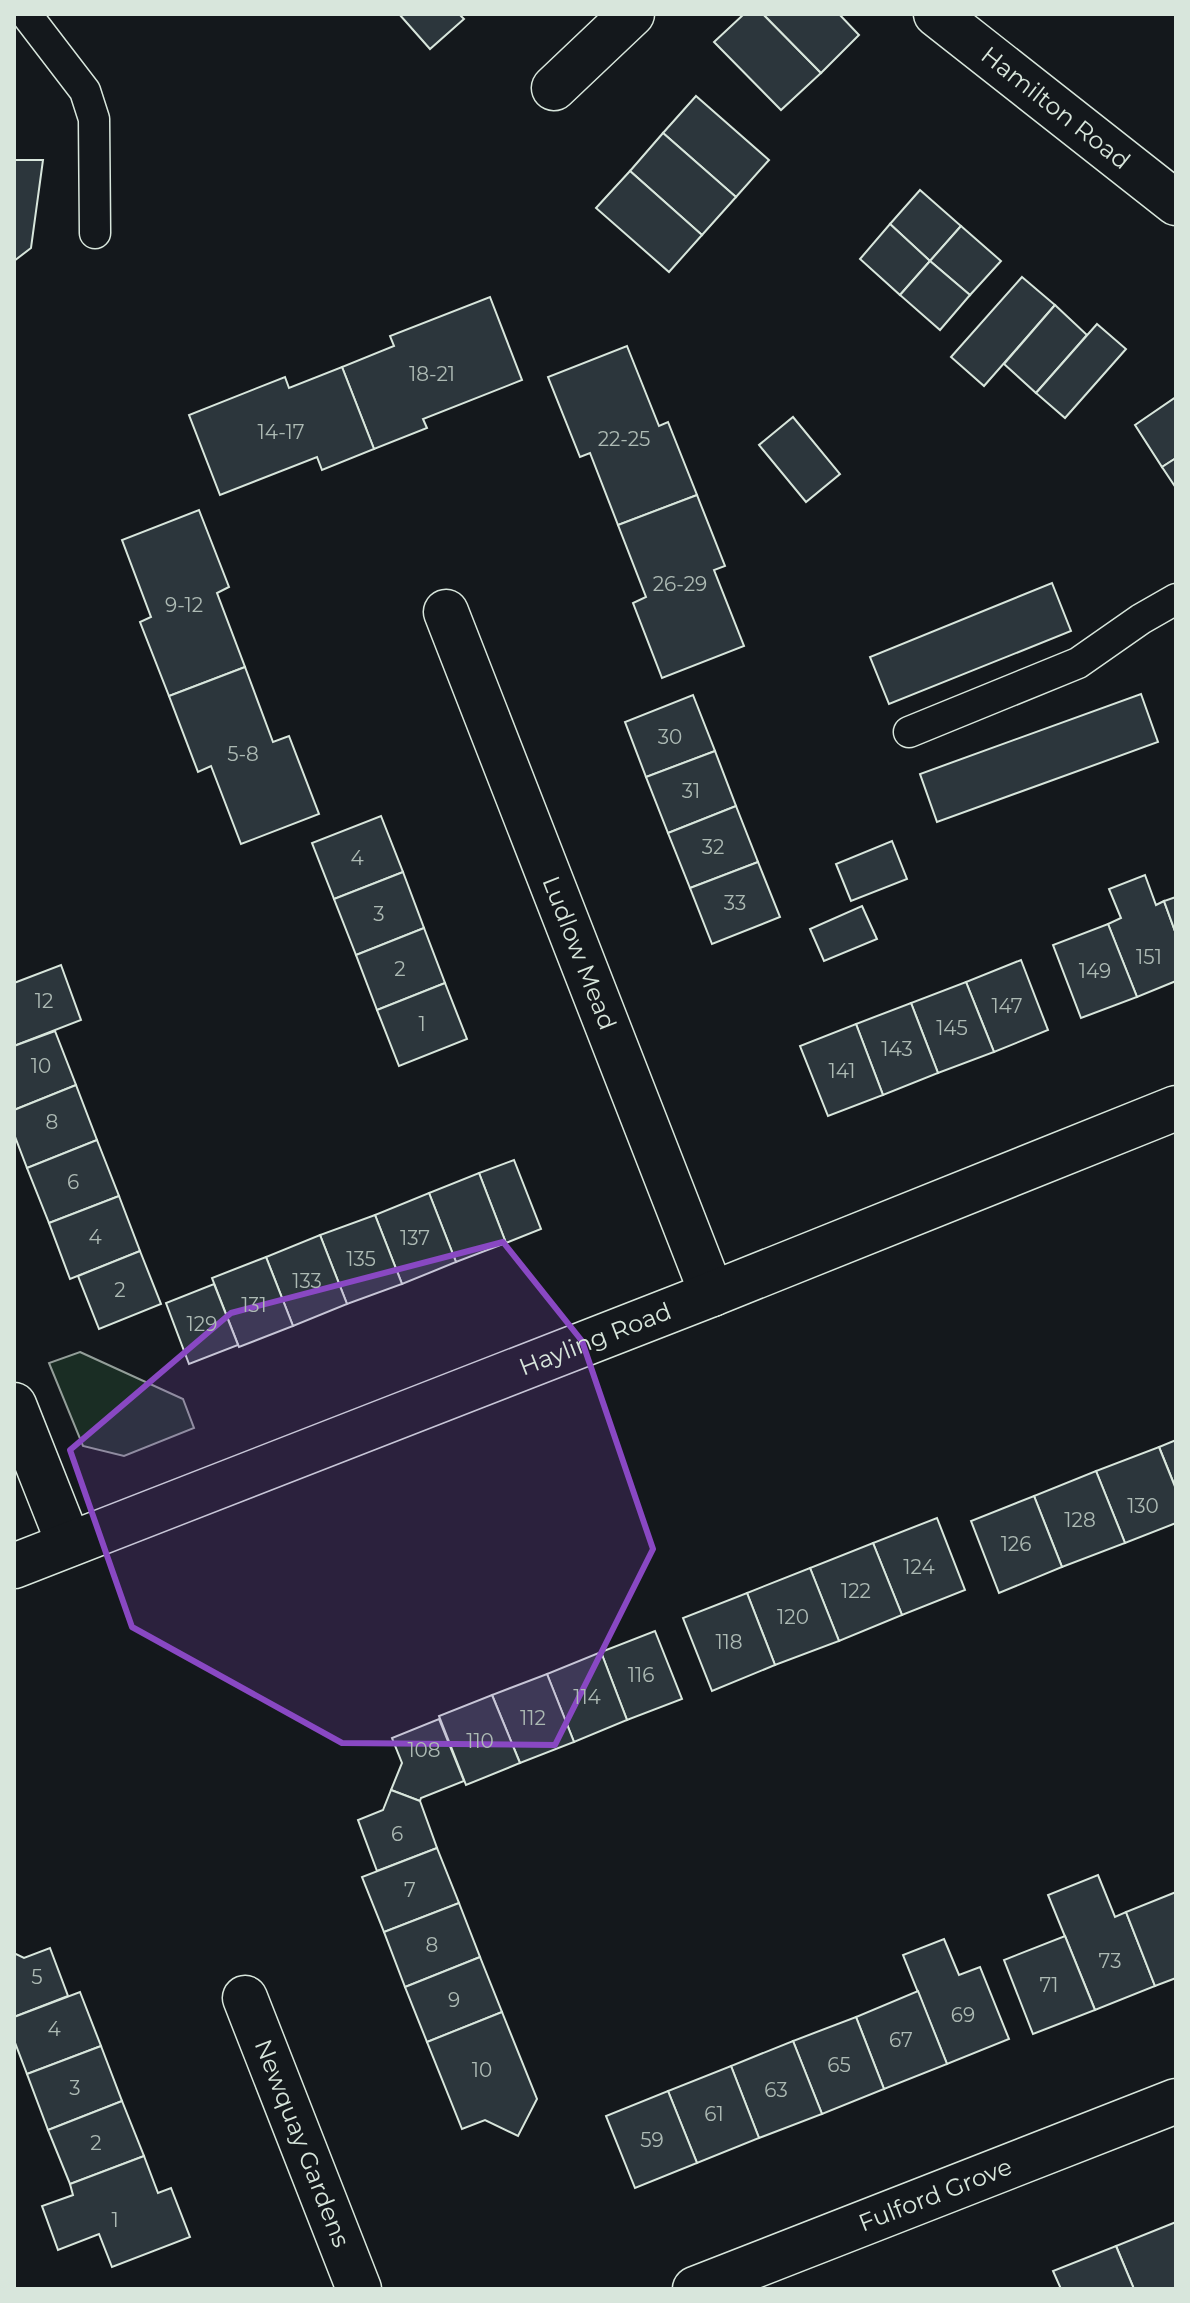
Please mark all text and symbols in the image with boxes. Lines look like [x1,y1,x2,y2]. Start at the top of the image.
street label: Hamilton Road [975,40,1136,175]
house number: 18-21 [409,362,455,386]
house number: 14-17 [258,420,304,444]
house number: 22-25 [598,427,650,451]
house number: 26-29 [653,572,707,596]
house number: 9-12 [165,593,203,617]
house number: 30 [658,725,682,749]
house number: 5-8 [227,742,259,766]
house number: 31 [682,779,700,803]
house number: 32 [702,835,724,859]
house number: 4 [350,846,364,870]
street label: Ludlow Mead [536,872,622,1034]
house number: 33 [724,891,746,915]
house number: 3 [373,902,385,926]
house number: 151 [1136,945,1162,969]
house number: 2 [394,957,406,981]
house number: 149 [1079,959,1111,983]
house number: 12 [35,989,53,1013]
house number: 147 [991,994,1023,1018]
house number: 1 [418,1012,426,1036]
house number: 145 [936,1016,968,1040]
house number: 143 [881,1037,913,1061]
house number: 10 [31,1054,51,1078]
house number: 141 [828,1059,856,1083]
house number: 8 [46,1110,58,1134]
house number: 6 [67,1170,79,1194]
house number: 4 [88,1225,102,1249]
house number: 137 [400,1226,430,1250]
house number: 135 [346,1247,376,1271]
house number: 133 [292,1269,322,1293]
house number: 2 [114,1278,126,1302]
house number: 131 [241,1293,267,1317]
street label: Hayling Road [515,1296,675,1382]
house number: 129 [187,1312,217,1336]
house number: 130 [1127,1494,1159,1518]
house number: 128 [1064,1508,1096,1532]
house number: 126 [1001,1532,1031,1556]
house number: 124 [903,1555,935,1579]
house number: 122 [841,1579,871,1603]
house number: 120 [777,1605,809,1629]
house number: 118 [715,1630,743,1654]
house number: 116 [628,1663,654,1687]
house number: 114 [573,1685,601,1709]
house number: 112 [520,1706,546,1730]
house number: 110 [466,1729,494,1753]
house number: 108 [407,1738,441,1762]
house number: 6 [391,1822,403,1846]
house number: 7 [404,1878,416,1902]
house number: 8 [426,1933,438,1957]
house number: 73 [1099,1949,1121,1973]
house number: 5 [31,1965,43,1989]
house number: 71 [1039,1973,1059,1997]
house number: 9 [448,1988,460,2012]
house number: 69 [951,2003,975,2027]
house number: 4 [47,2017,61,2041]
house number: 67 [889,2028,913,2052]
street label: Newquay Gardens [249,2035,356,2251]
house number: 65 [827,2053,851,2077]
house number: 10 [472,2058,492,2082]
house number: 3 [69,2076,81,2100]
house number: 63 [764,2078,788,2102]
house number: 61 [704,2102,724,2126]
house number: 59 [640,2128,664,2152]
house number: 2 [90,2131,102,2155]
street label: Fulford Grove [854,2152,1016,2238]
house number: 1 [111,2208,119,2232]

